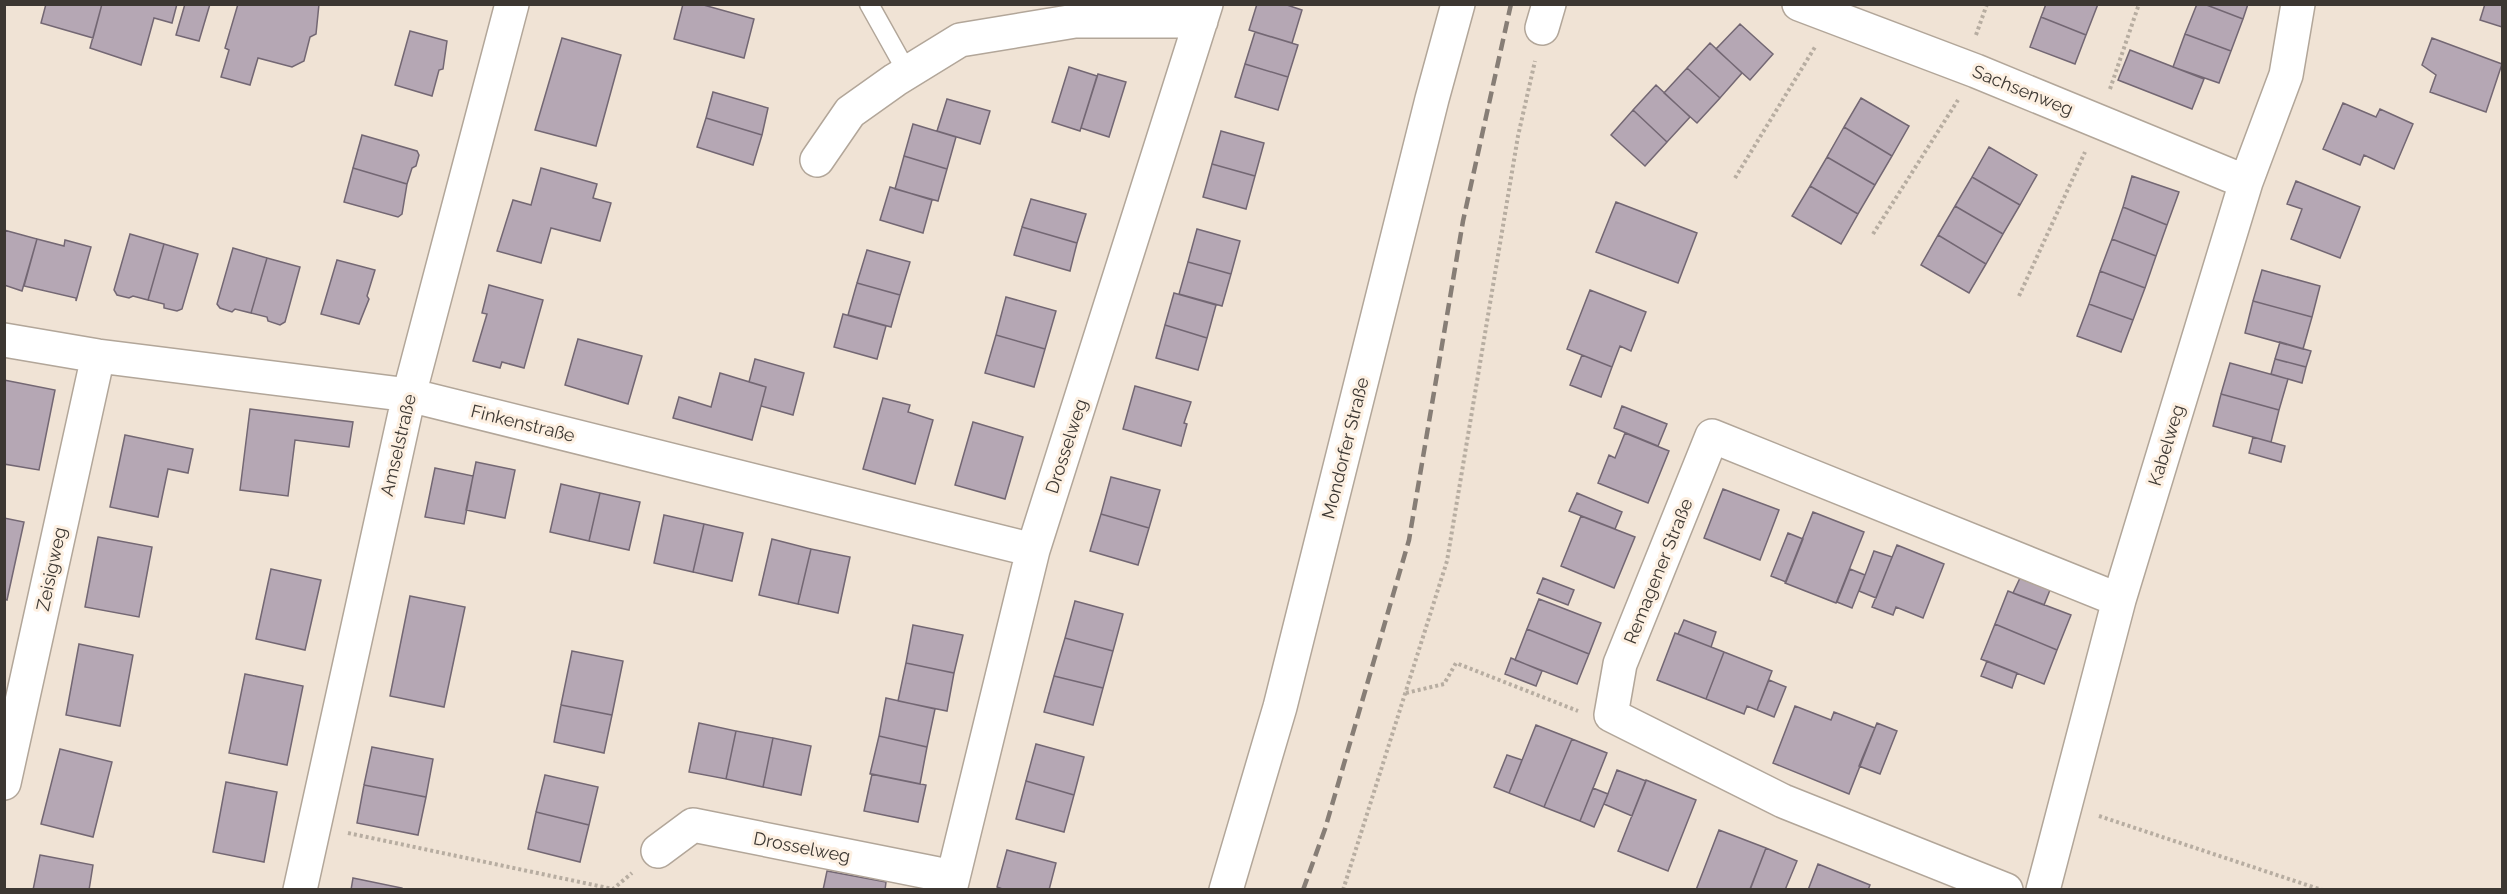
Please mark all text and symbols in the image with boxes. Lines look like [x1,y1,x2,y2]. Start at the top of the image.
street label: Sachsenweg [1970,60,2076,120]
street label: Mondorfer Straße [1317,375,1373,521]
street label: Amselstraße [376,391,420,498]
street label: Drosselweg [1041,396,1091,496]
street label: Finkenstraße [469,400,578,446]
street label: Kabelweg [2144,402,2188,488]
street label: Remagener Straße [1619,495,1697,647]
street label: Zeisigweg [32,525,70,613]
street label: Drosselweg [752,827,852,867]

